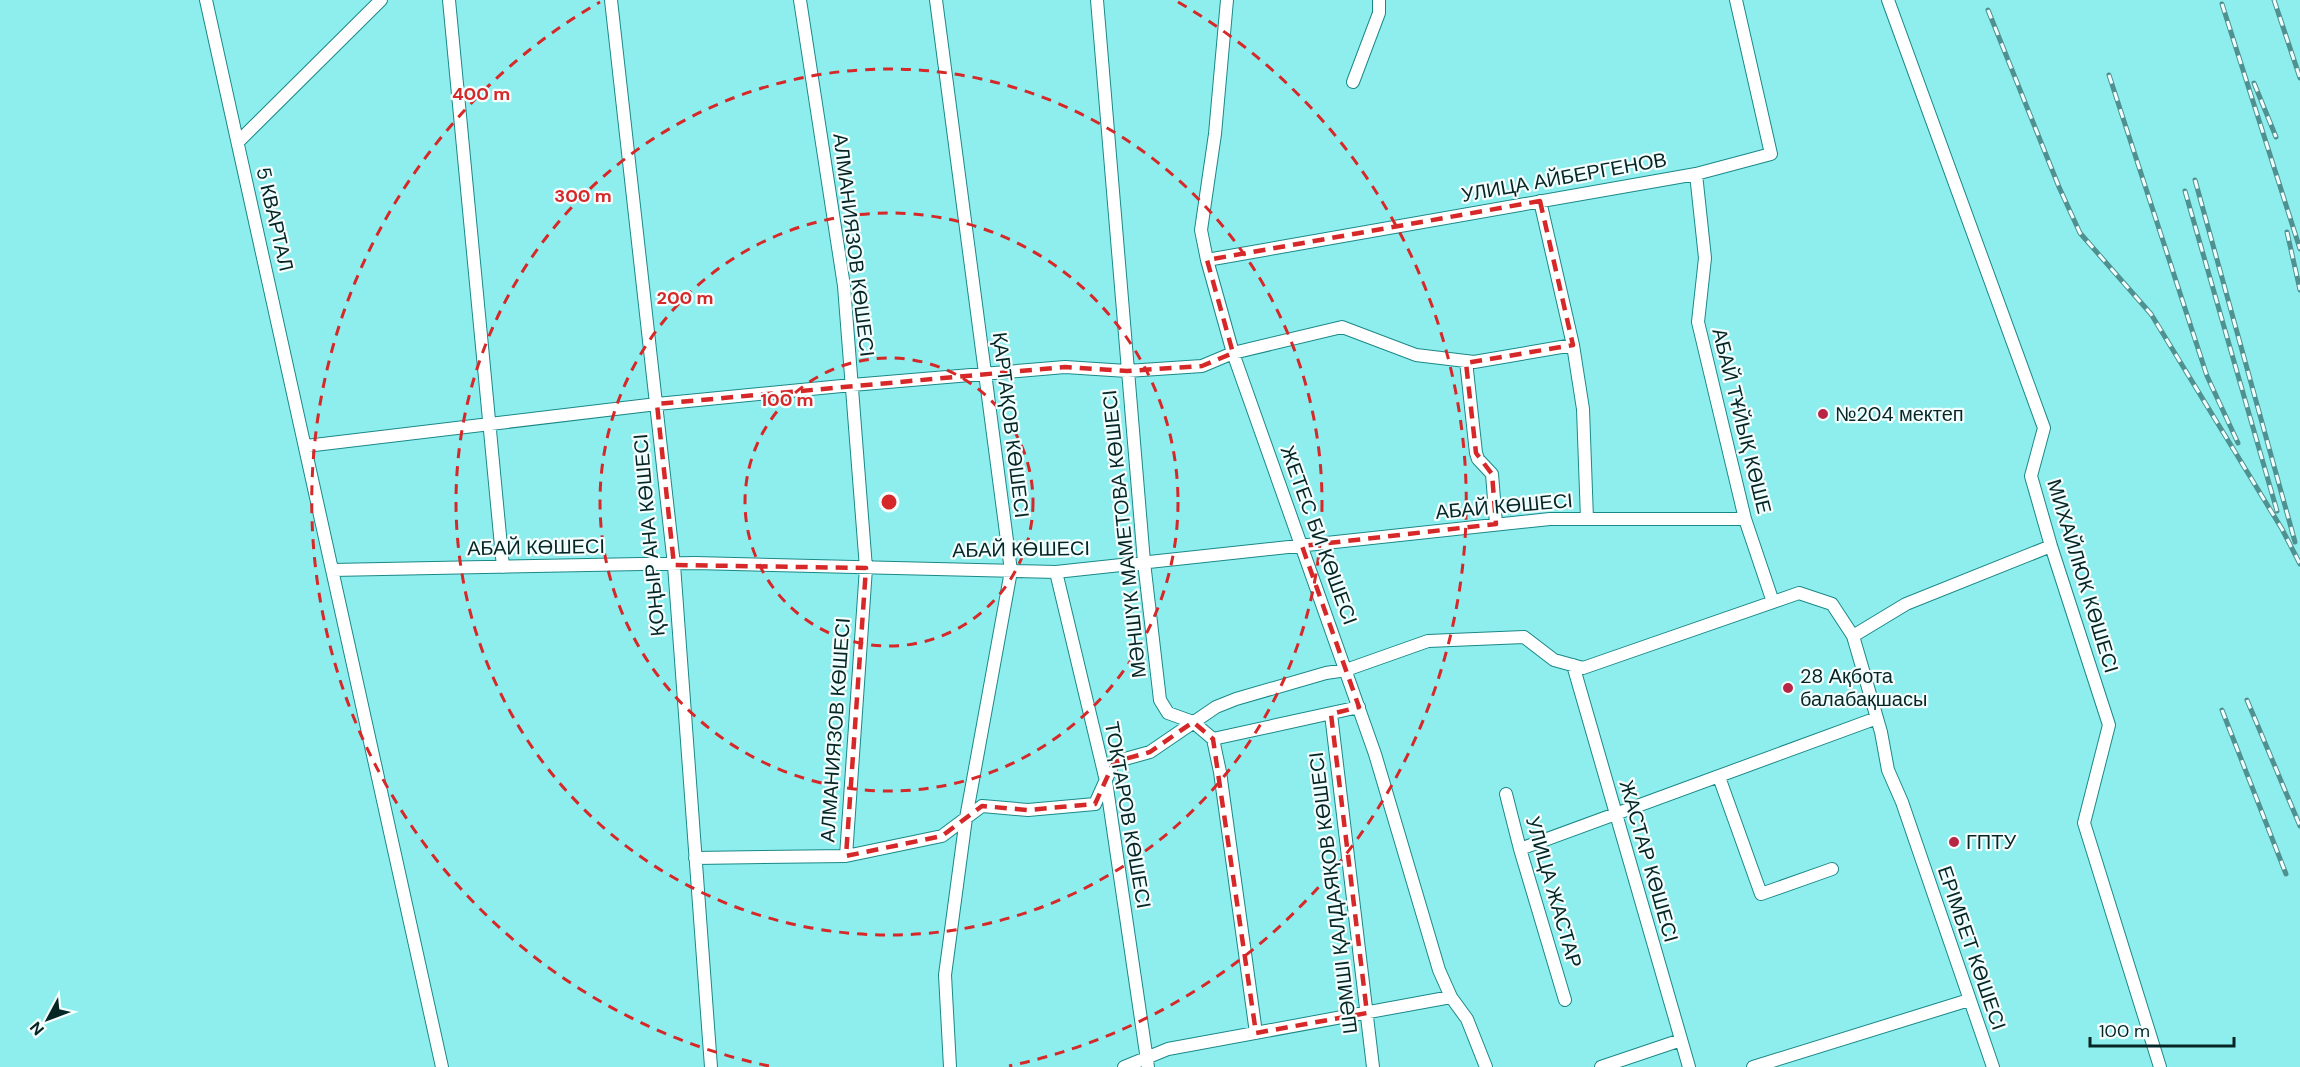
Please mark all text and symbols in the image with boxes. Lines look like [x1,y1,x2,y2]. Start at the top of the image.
text: 400 m [452,82,510,106]
street label: АЛМАНИЯЗОВ КӨШЕСІ [827,132,881,358]
street label: УЛИЦА АЙБЕРГЕНОВ [1459,146,1669,208]
street label: 5 КВАРТАЛ [250,164,300,274]
text: 300 m [554,184,612,208]
text: 200 m [657,286,713,310]
street label: АБАЙ ТҰЙЫҚ КӨШЕ [1706,326,1778,516]
street label: ҚАРТАҚОВ КӨШЕСІ [987,331,1035,519]
text: 100 m [760,388,814,412]
street label: МӘНШҮК МАМЕТОВА КӨШЕСІ [1096,389,1152,679]
place label: №204 мектеп [1835,401,1964,427]
marker: №204 мектеп [1816,407,1830,421]
street label: ҚОҢЫР АНА КӨШЕСІ [627,433,671,637]
street label: ЖЕТЕС БИ КӨШЕСІ [1274,442,1364,628]
street label: МИХАЙЛЮК КӨШЕСІ [2041,476,2125,676]
street label: АБАЙ КӨШЕСІ [1434,487,1574,525]
centre of rings [879,492,899,512]
street label: АБАЙ КӨШЕСІ [467,533,605,561]
street label: АБАЙ КӨШЕСІ [952,535,1090,563]
street label: АЛМАНИЯЗОВ КӨШЕСІ [814,617,856,843]
place label: 28 Ақбота балабақшасы [1800,663,1927,712]
marker: 28 Ақбота балабақшасы [1781,681,1795,695]
street label: ТОҚТАРОВ КӨШЕСІ [1099,719,1157,911]
street label: ШӘМШІ ҚАЛДАЯҚОВ КӨШЕСІ [1303,751,1363,1035]
street label: ЖАСТАР КӨШЕСІ [1613,777,1685,945]
street label: УЛИЦА ЖАСТАР [1520,813,1588,971]
place label: ГПТУ [1966,829,2016,855]
marker: ГПТУ [1947,835,1961,849]
street label: ЕРІМБЕТ КӨШЕСІ [1932,863,2012,1033]
north arrow [18,989,78,1049]
scale bar [2090,1010,2234,1048]
text: N [25,1017,49,1040]
text: 100 m [2099,1019,2150,1043]

